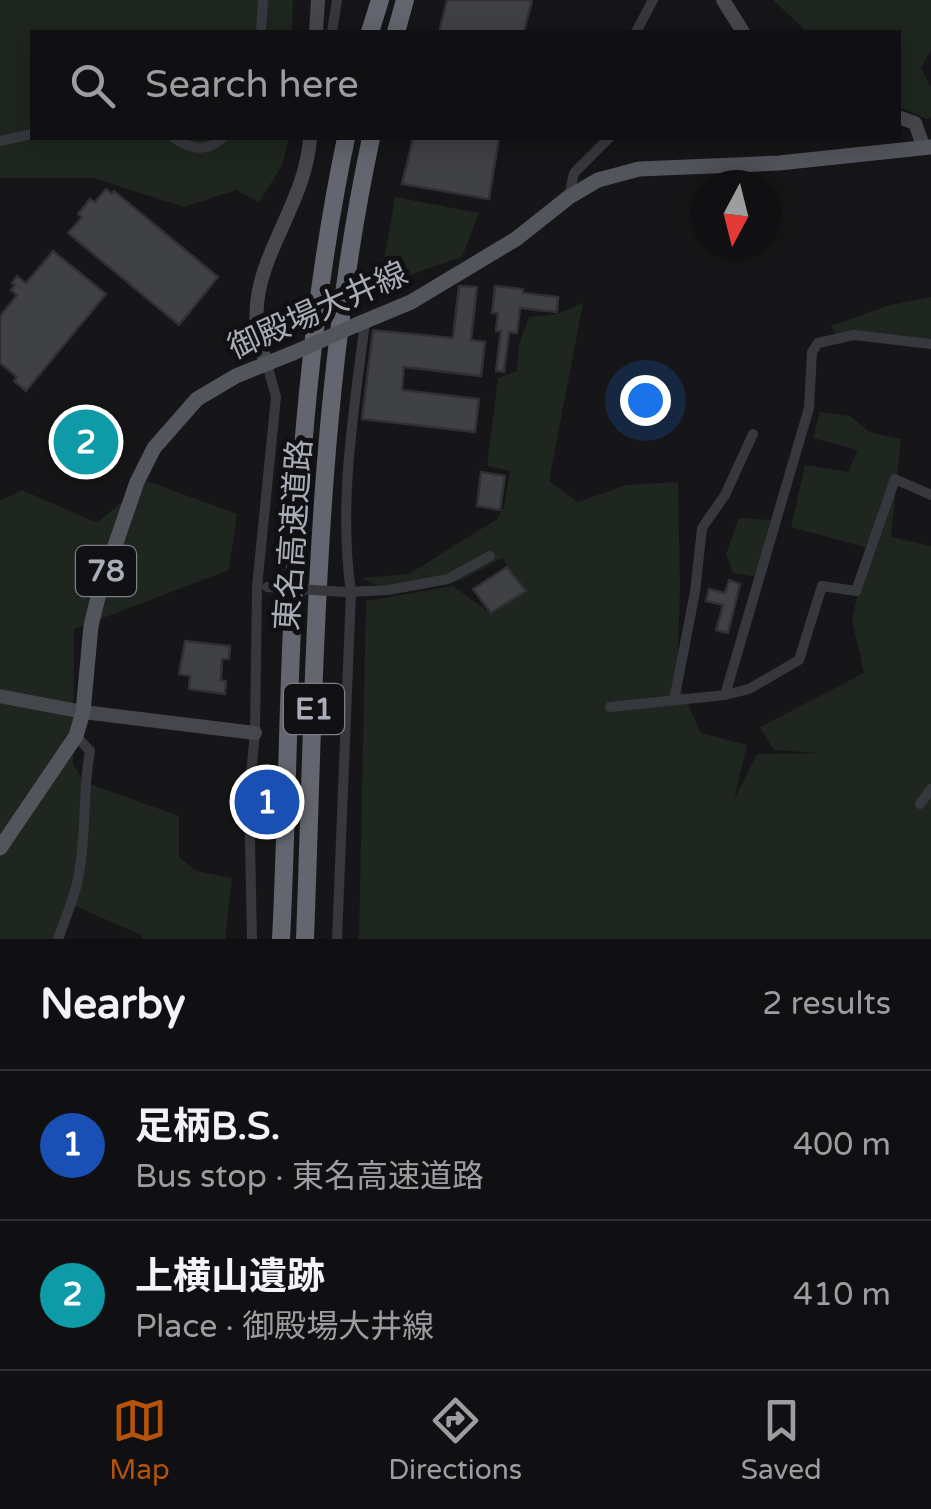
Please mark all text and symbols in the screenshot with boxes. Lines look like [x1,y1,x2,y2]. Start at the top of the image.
search box [30,30,901,140]
icon: search [65,58,120,113]
text: Search here [145,62,359,108]
north arrow [691,170,781,260]
street label: 御殿場大井線 [223,255,413,367]
your location [620,375,671,426]
pin: 2 [54,404,118,480]
street label: 東名高速道路 [268,438,320,632]
road number: 78 [76,546,136,596]
road number: E1 [284,684,344,734]
pin: 1 [234,764,300,840]
text: Nearby [40,979,185,1030]
text: 2 results [762,985,891,1023]
text: 足柄B.S. [135,1104,280,1150]
text: 1 [62,1126,83,1164]
text: 400 m [793,1126,891,1164]
text: Bus stop · 東名高速道路 [135,1158,484,1196]
text: 上横山遺跡 [135,1254,325,1300]
text: 2 [62,1276,83,1314]
text: 410 m [793,1276,891,1314]
text: Place · 御殿場大井線 [135,1308,434,1346]
tab: Map [109,1393,170,1487]
tab: Directions [388,1393,522,1487]
tab: Saved [741,1393,822,1487]

